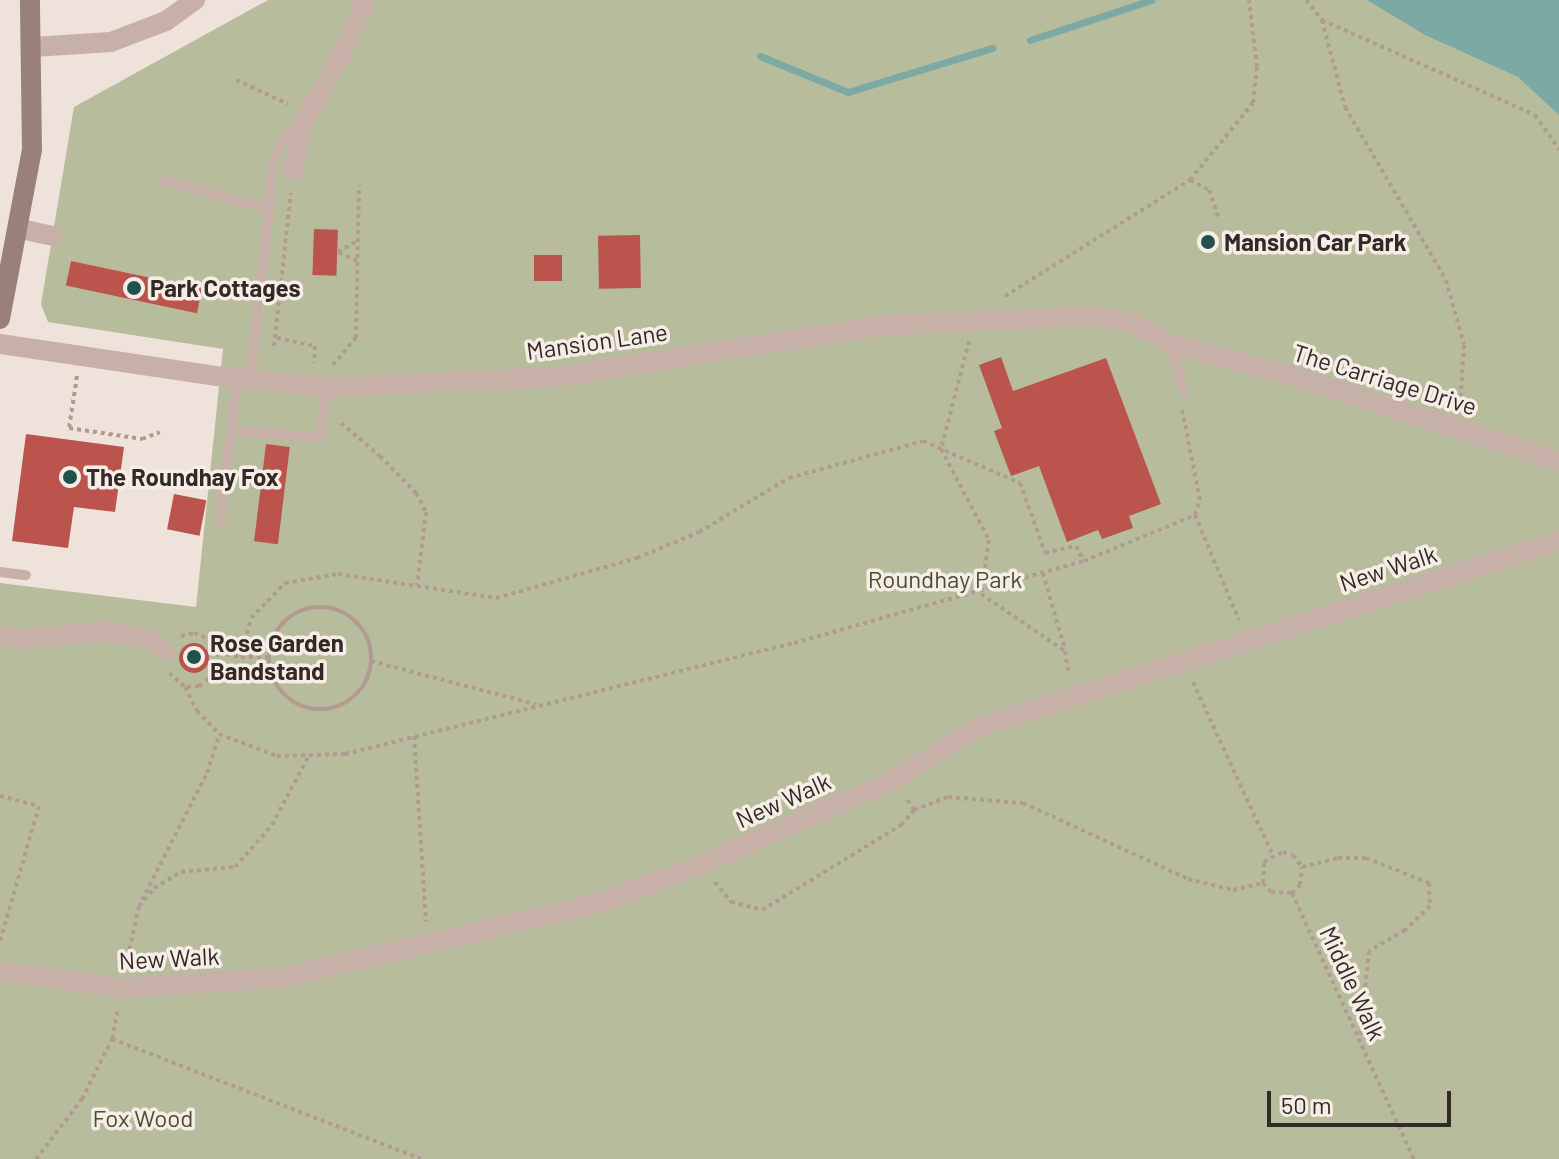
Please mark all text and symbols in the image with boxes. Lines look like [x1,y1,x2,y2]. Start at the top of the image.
place label: Mansion Car Park [1224,228,1406,256]
marker: Mansion Car Park [1199,233,1217,251]
place label: Park Cottages [150,274,300,302]
marker: Park Cottages [125,279,143,297]
street label: Mansion Lane [525,317,669,365]
street label: The Carriage Drive [1290,337,1480,421]
place label: The Roundhay Fox [86,463,279,491]
marker: The Roundhay Fox [61,468,79,486]
street label: New Walk [1336,539,1440,597]
park label: Roundhay Park [868,565,1022,593]
place label: Rose Garden Bandstand [210,629,344,685]
marker: Rose Garden Bandstand [185,648,203,666]
street label: New Walk [731,766,835,834]
street label: Middle Walk [1314,921,1392,1045]
street label: New Walk [118,941,220,975]
scale bar [1271,1075,1455,1125]
text: 50 m [1281,1090,1332,1119]
park label: Fox Wood [93,1104,193,1132]

